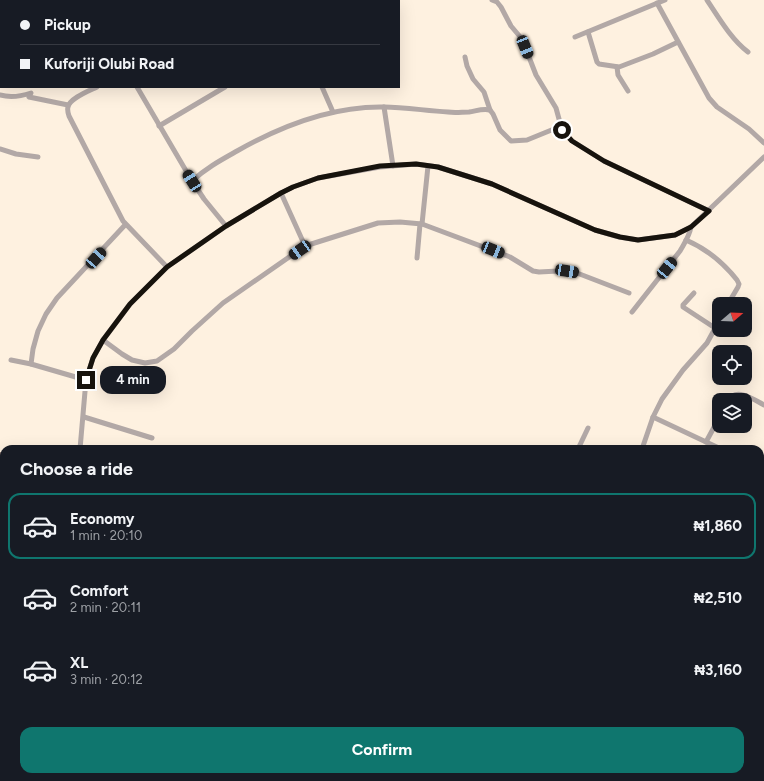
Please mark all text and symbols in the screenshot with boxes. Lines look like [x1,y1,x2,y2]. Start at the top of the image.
text: Pickup [44,16,91,34]
car [515,34,535,60]
text: Kuforiji Olubi Road [44,55,174,73]
route start [553,121,571,139]
car [181,168,203,194]
car [287,238,313,262]
car [480,240,506,260]
car [84,245,108,271]
car [655,255,679,281]
car [554,263,580,279]
north arrow [712,297,752,337]
map controls [712,297,752,433]
button: locate [712,345,752,385]
callout: 4 min [100,366,166,394]
route end [77,371,95,389]
text: 4 min [116,372,150,387]
button: layers [712,393,752,433]
text: Choose a ride [20,458,133,480]
icon: car [22,508,58,544]
text: Economy [70,510,135,528]
text: ₦1,860 [693,517,742,535]
text: 1 min · 20:10 [70,528,142,543]
icon: car [22,580,58,616]
text: Comfort [70,582,129,600]
text: ₦2,510 [694,589,742,607]
text: 2 min · 20:11 [70,600,141,615]
icon: car [22,652,58,688]
text: XL [70,654,88,672]
text: ₦3,160 [694,661,742,679]
text: 3 min · 20:12 [70,672,143,687]
button: Confirm [20,727,744,773]

